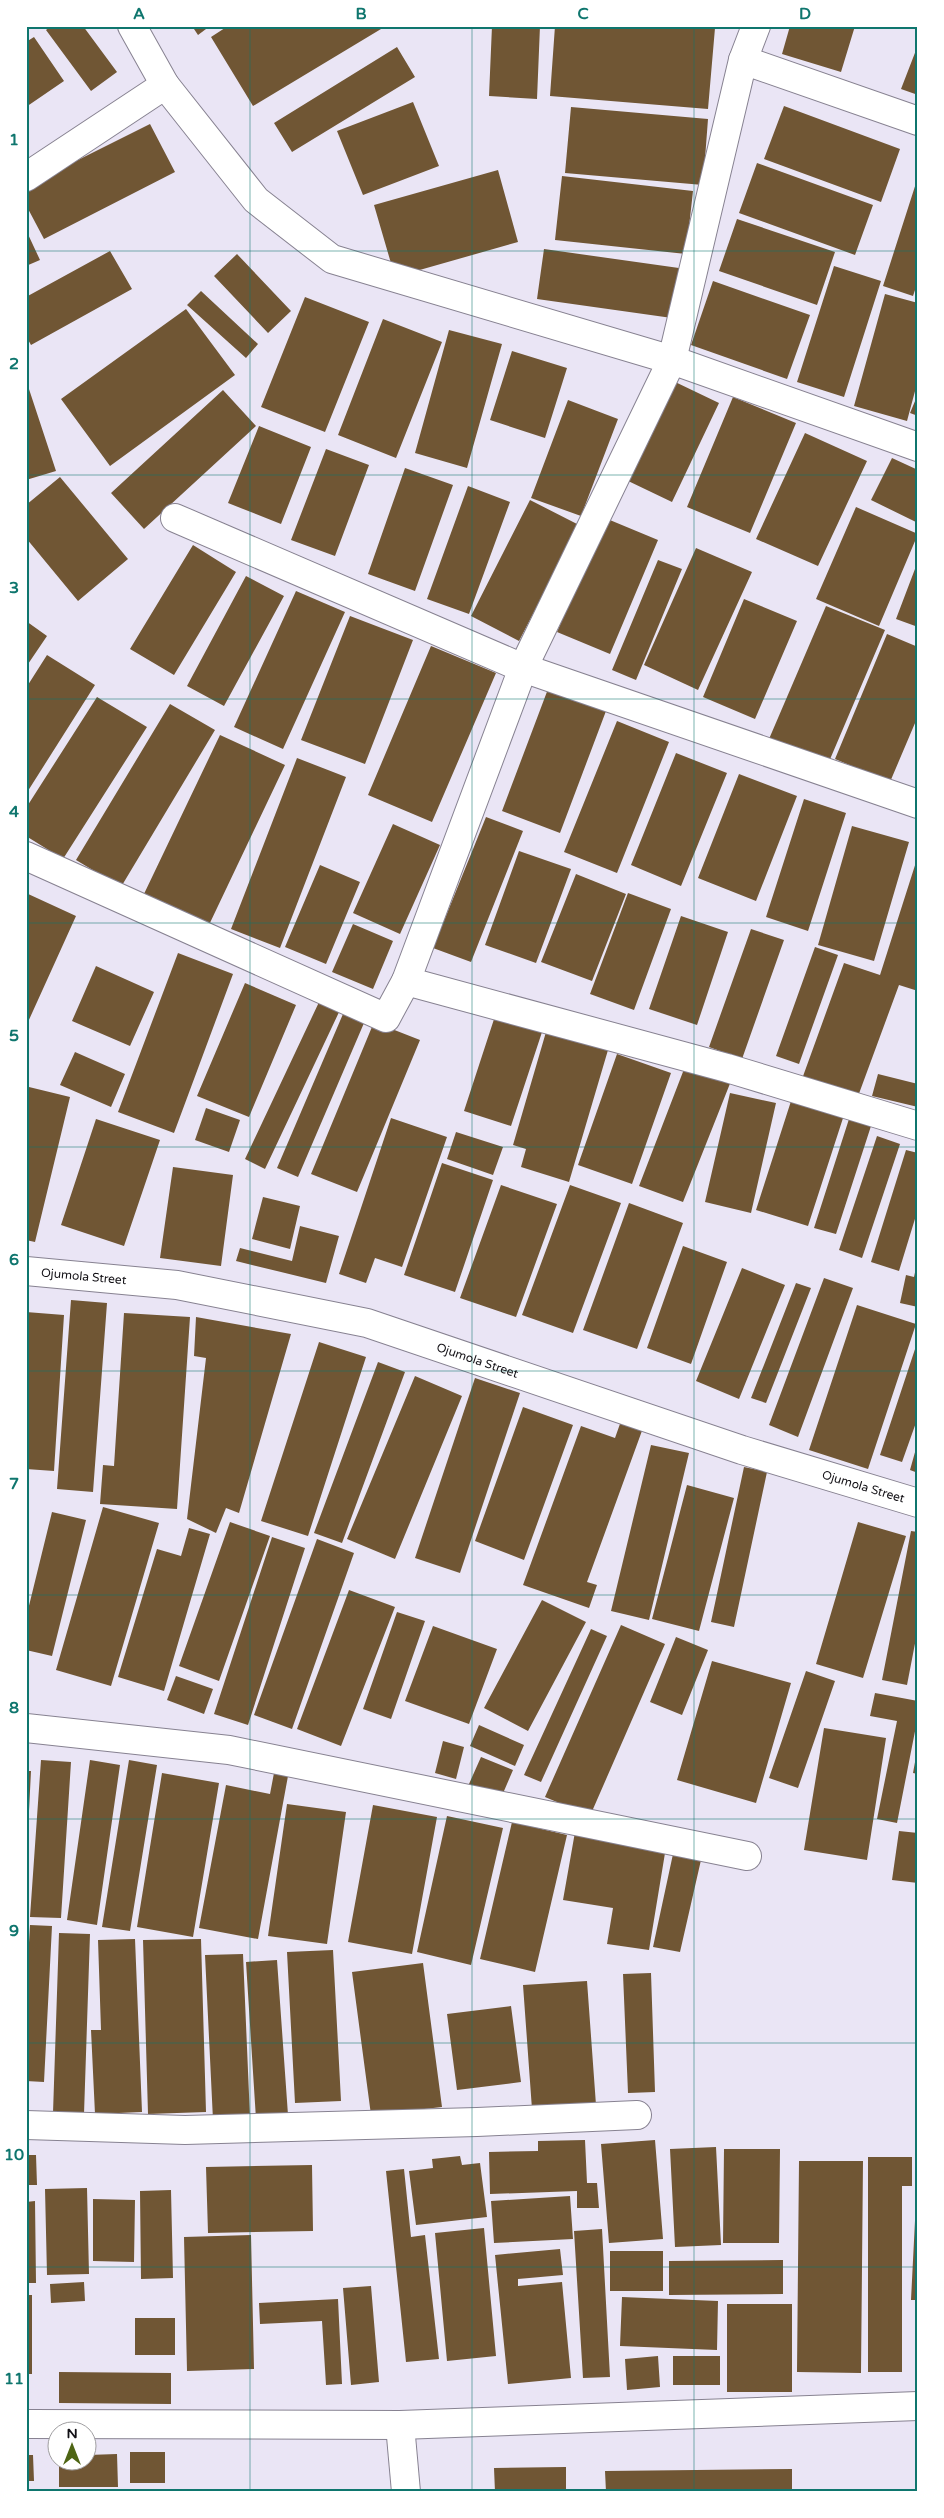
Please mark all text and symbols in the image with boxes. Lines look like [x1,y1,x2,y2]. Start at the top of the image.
text: A [133,4,145,24]
text: B [355,4,367,24]
text: C [577,4,589,24]
text: D [799,4,811,24]
text: 1 [9,130,19,150]
text: 2 [9,354,19,374]
text: 3 [9,578,19,598]
text: 4 [9,802,19,822]
text: 5 [9,1026,19,1046]
text: 6 [9,1250,19,1270]
street label: Ojumola Street [41,1265,127,1287]
street label: Ojumola Street [435,1340,521,1381]
street label: Ojumola Street [820,1467,907,1506]
text: 7 [9,1474,19,1494]
text: 8 [9,1698,19,1718]
text: 9 [9,1921,19,1941]
text: 10 [4,2145,24,2165]
text: 11 [4,2369,24,2389]
north arrow [48,2420,98,2470]
text: N [66,2425,78,2442]

